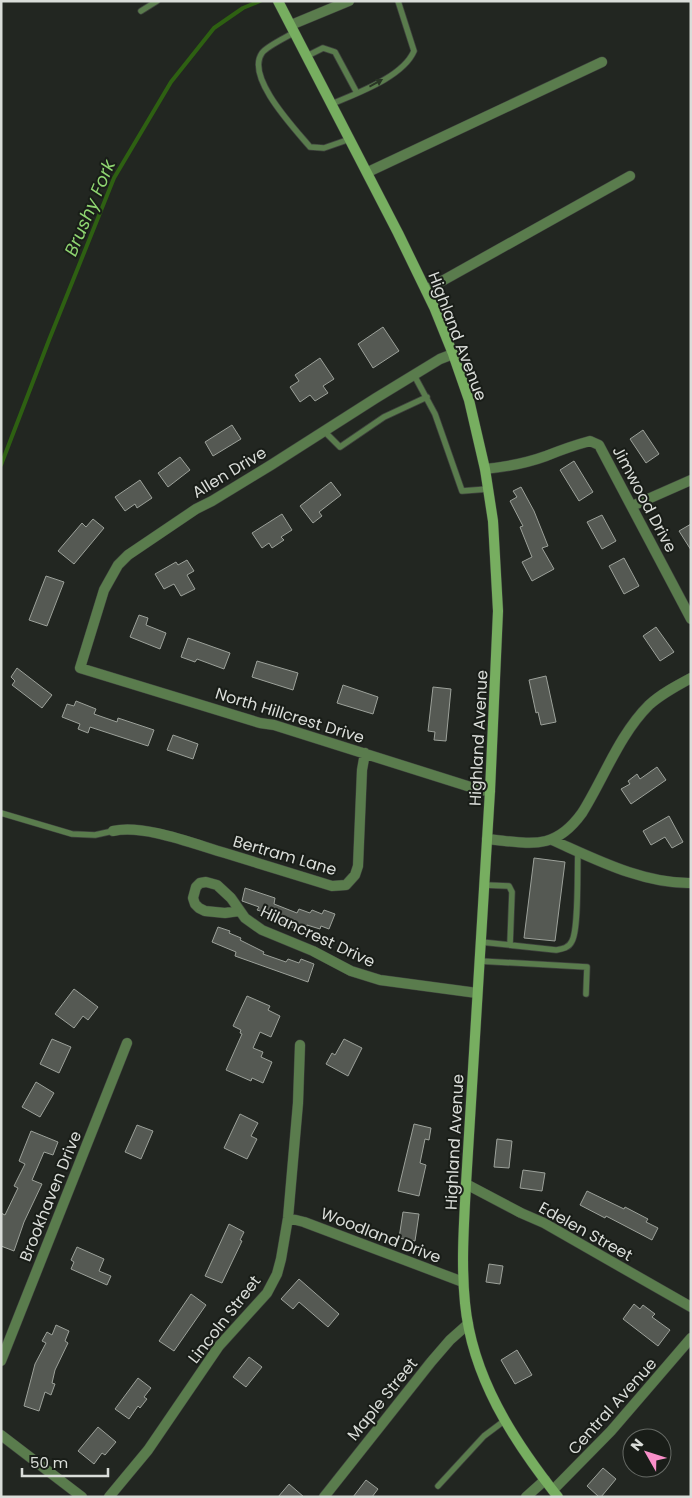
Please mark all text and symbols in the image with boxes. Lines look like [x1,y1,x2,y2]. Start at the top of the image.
one-way arrow [369,79,383,87]
water label: Brushy Fork [58,155,121,260]
street label: Highland Avenue [422,268,493,404]
street label: Allen Drive [188,441,271,504]
street label: Jimwood Drive [607,442,682,557]
street label: Highland Avenue [463,669,494,807]
street label: North Hillcrest Drive [212,682,367,749]
street label: Bertram Lane [230,830,340,881]
street label: Hilancrest Drive [257,900,379,973]
street label: Highland Avenue [439,1073,470,1211]
street label: Brookhaven Drive [14,1127,87,1265]
street label: Edelen Street [535,1196,637,1267]
street label: Woodland Drive [317,1202,444,1269]
street label: Lincoln Street [183,1270,266,1368]
street label: Maple Street [342,1353,423,1446]
street label: Central Avenue [563,1353,662,1460]
north arrow [622,1428,672,1478]
text: N [626,1434,648,1455]
scale bar [22,1446,109,1478]
text: 50 m [30,1452,68,1473]

